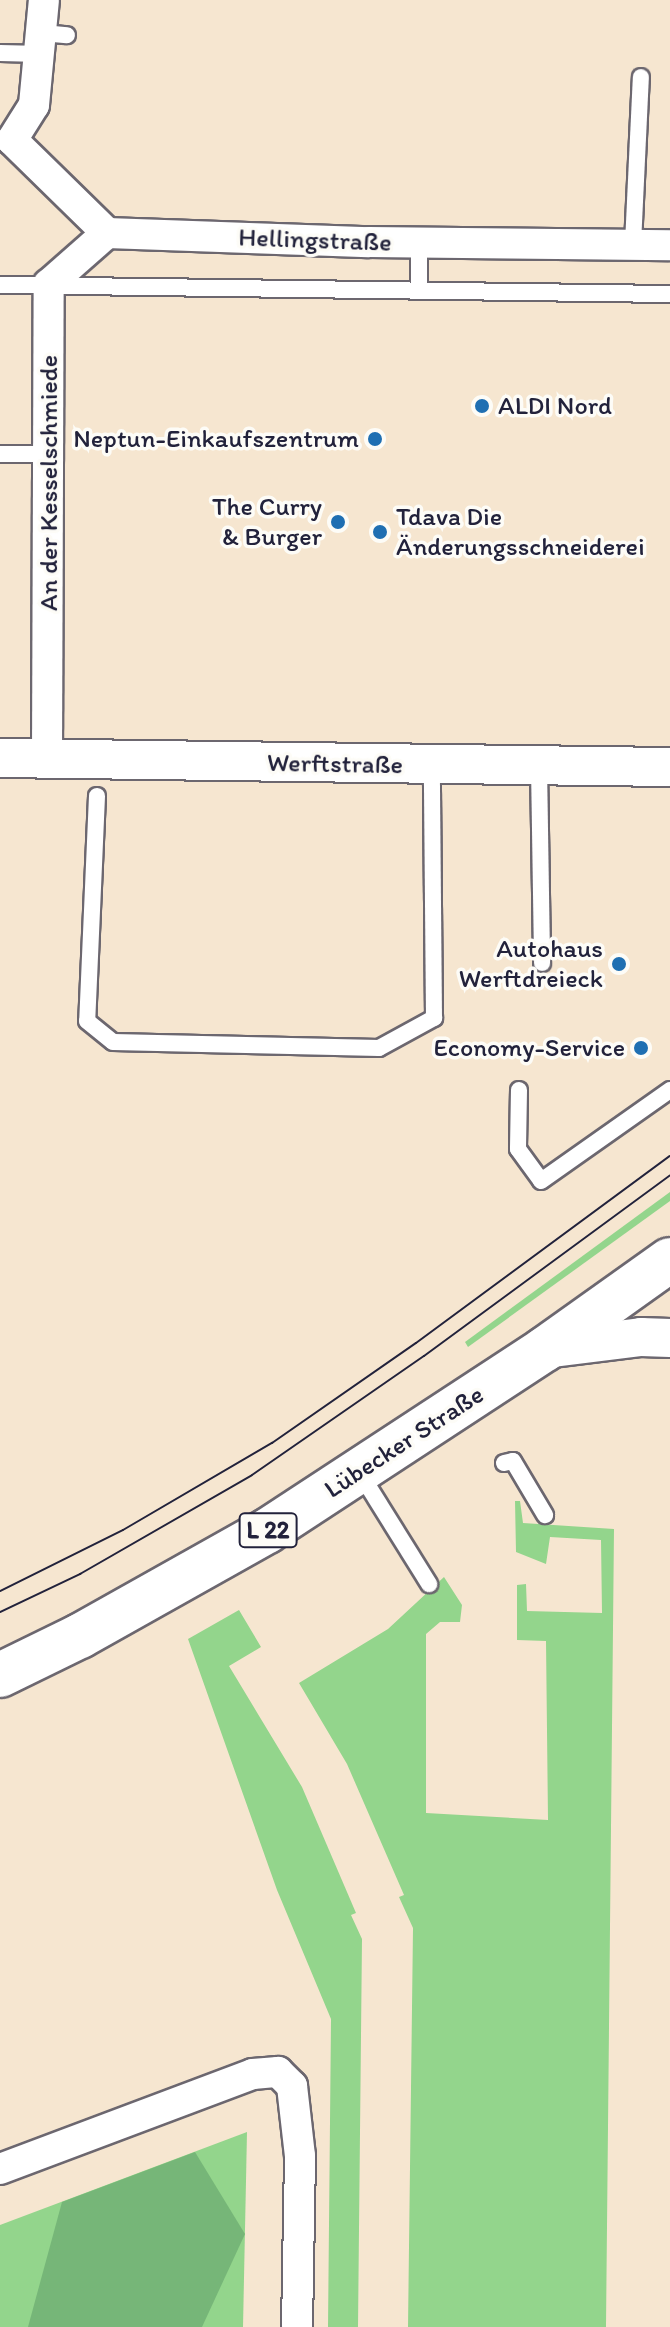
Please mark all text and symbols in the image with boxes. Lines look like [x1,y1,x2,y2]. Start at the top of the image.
street label: Hellingstraße [238,222,392,258]
street label: An der Kesselschmiede [33,355,65,611]
place label: ALDI Nord [498,390,612,422]
marker: ALDI Nord [473,397,491,415]
place label: Neptun-Einkaufszentrum [73,423,359,455]
marker: Neptun-Einkaufszentrum [366,430,384,448]
place label: The Curry & Burger [212,491,322,552]
place label: Tdava Die Änderungsschneiderei [396,501,645,562]
marker: The Curry & Burger [329,513,347,531]
marker: Tdava Die Änderungsschneiderei [371,523,389,541]
street label: Werftstraße [267,747,403,781]
place label: Autohaus Werftdreieck [459,933,603,994]
marker: Autohaus Werftdreieck [610,955,628,973]
place label: Economy-Service [433,1032,625,1064]
marker: Economy-Service [632,1039,650,1057]
street label: Lübecker Straße [319,1379,489,1505]
road number: L 22 [238,1510,298,1550]

